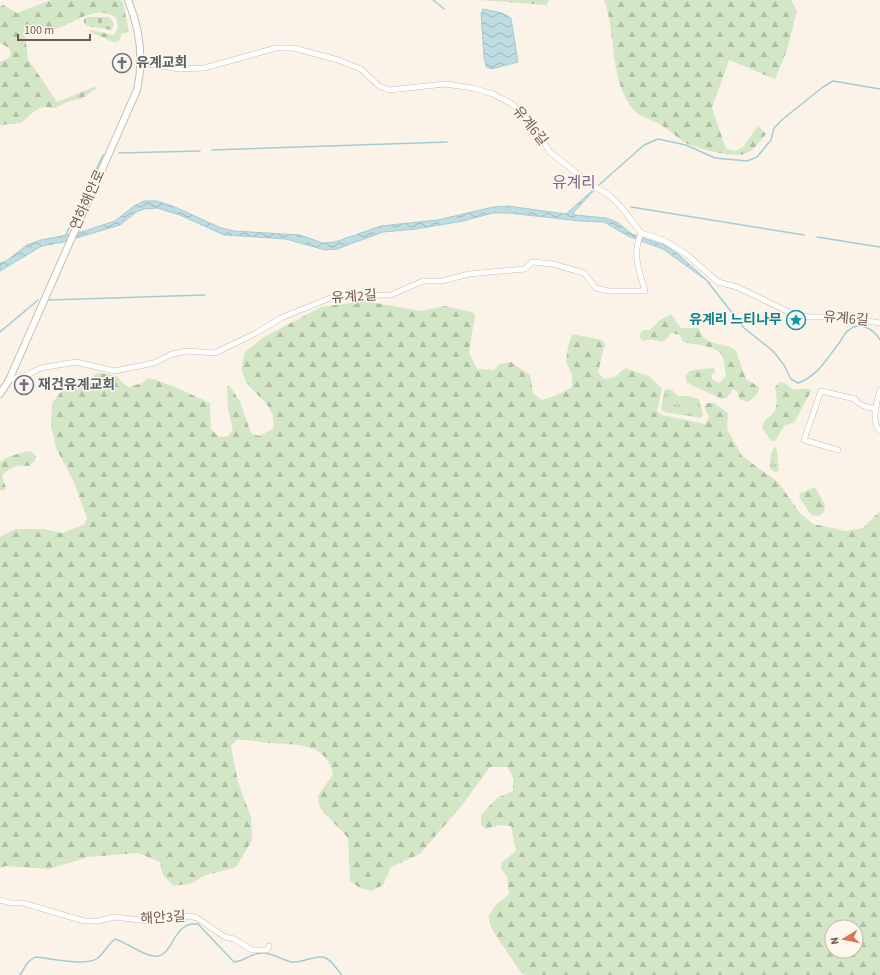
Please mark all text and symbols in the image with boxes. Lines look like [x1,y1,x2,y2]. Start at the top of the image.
scale bar [18,16,90,42]
text: 100 m [24,22,54,39]
church icon: 유계교회 [111,52,133,74]
place label: 유계교회 [136,53,188,73]
street label: 유계6길 [508,102,552,150]
street label: 연하해안로 [66,166,110,233]
district label: 유계리 [552,172,596,194]
street label: 유계2길 [331,285,377,309]
street label: 유계6길 [822,307,870,331]
place icon: 유계리 느티나무 [785,309,807,331]
place label: 유계리 느티나무 [689,310,782,330]
church icon: 재건유계교회 [13,374,35,396]
place label: 재건유계교회 [38,375,115,395]
street label: 해안3길 [140,907,186,929]
north arrow [824,919,864,959]
text: N [827,936,843,946]

